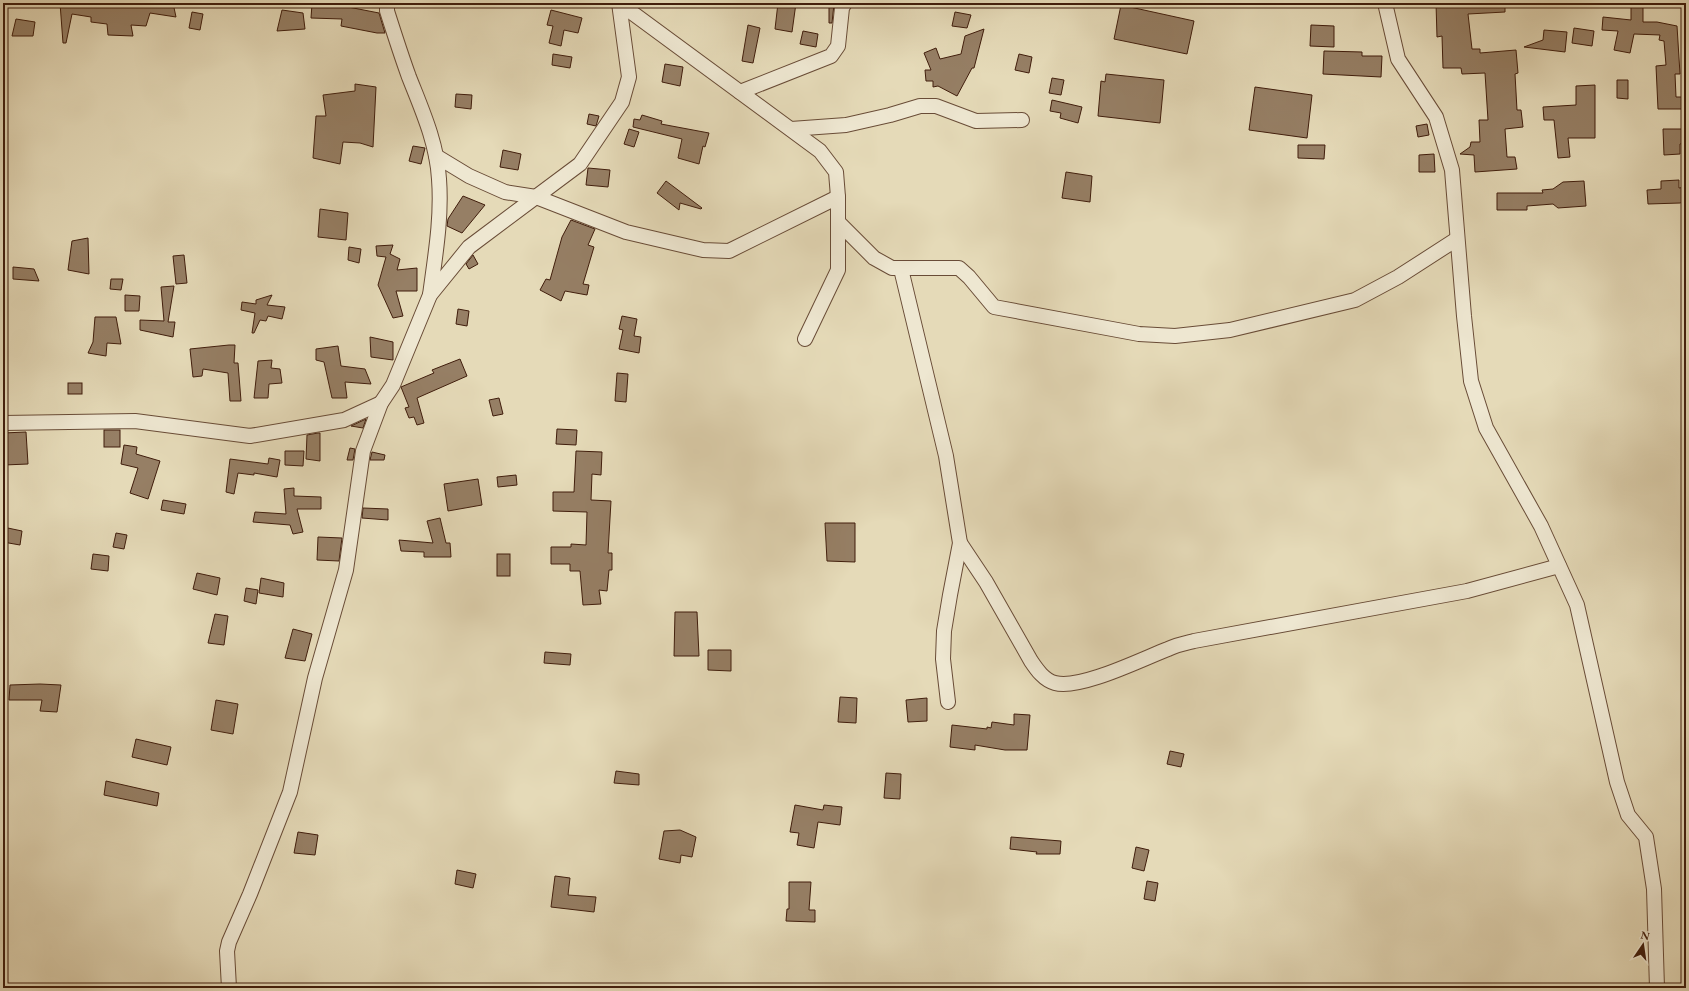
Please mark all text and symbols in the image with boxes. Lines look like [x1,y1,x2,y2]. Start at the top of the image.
north arrow [1623,925,1663,965]
text: N [1639,927,1651,943]

